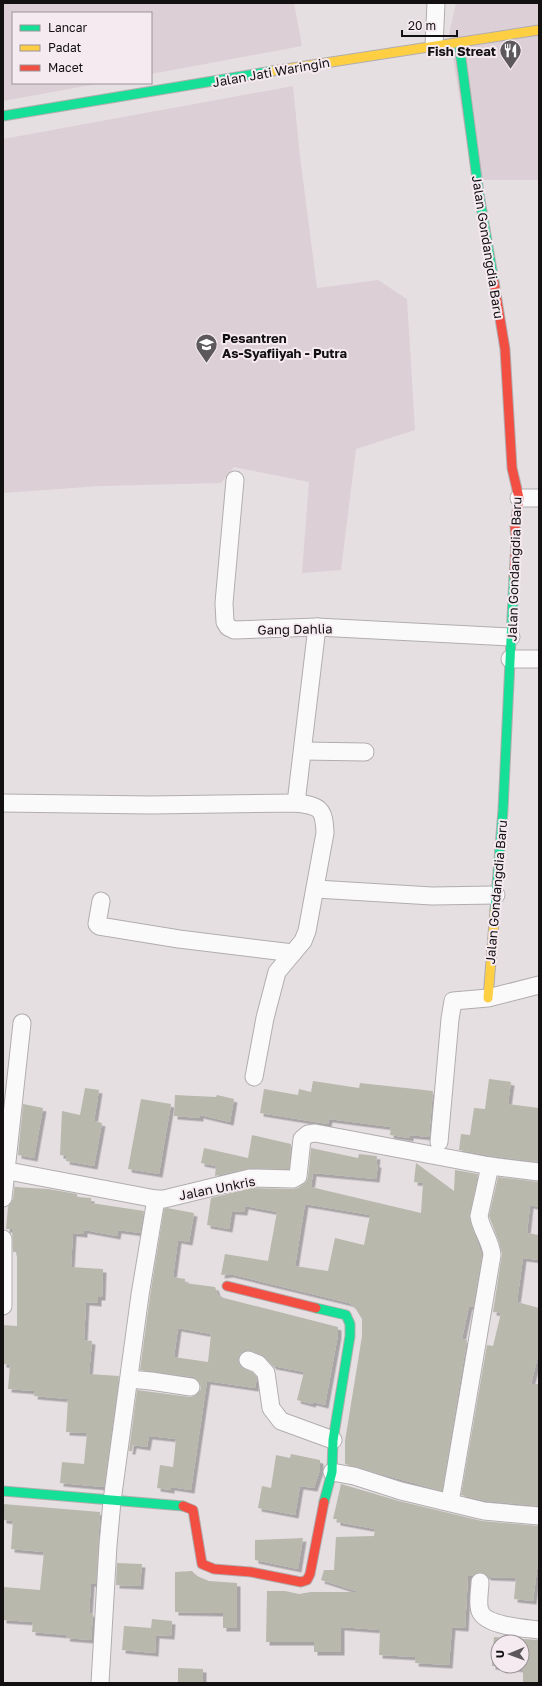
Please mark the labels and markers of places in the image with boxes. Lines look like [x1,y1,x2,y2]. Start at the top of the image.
restaurant icon: Fish Streat [498,38,524,71]
place label: Fish Streat [427,43,496,59]
place label: Pesantren As-Syafiiyah - Putra [222,330,347,361]
school or university icon: Pesantren As-Syafiiyah - Putra [194,332,220,365]

